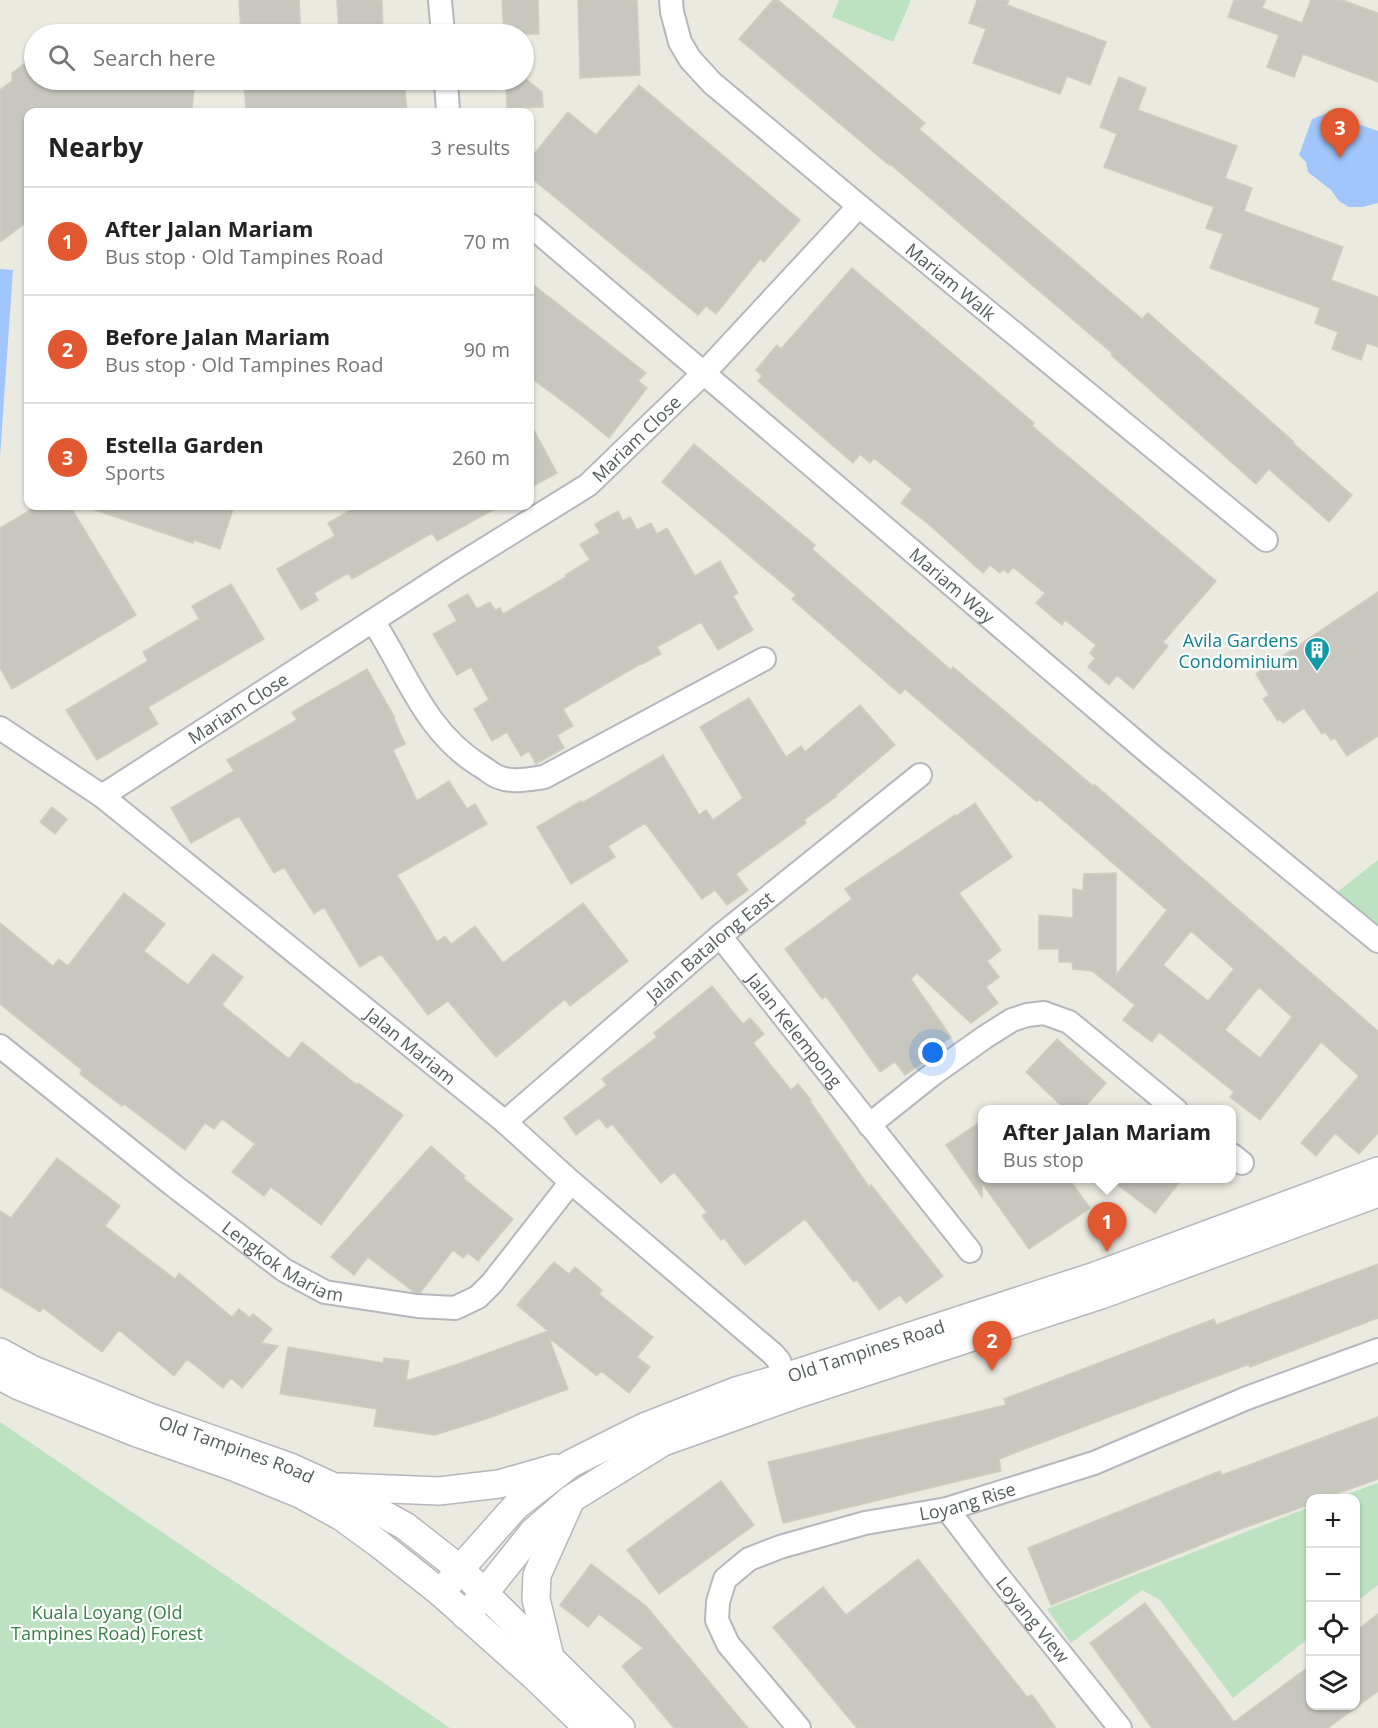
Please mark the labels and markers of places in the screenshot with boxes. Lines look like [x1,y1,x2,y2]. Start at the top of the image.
pin: 3 [1320,108,1360,158]
place label: Avila Gardens Condominium [1178,628,1298,673]
building icon: Avila Gardens Condominium [1302,635,1332,673]
pin: 1 [1088,1202,1126,1252]
pin: 2 [972,1322,1012,1371]

